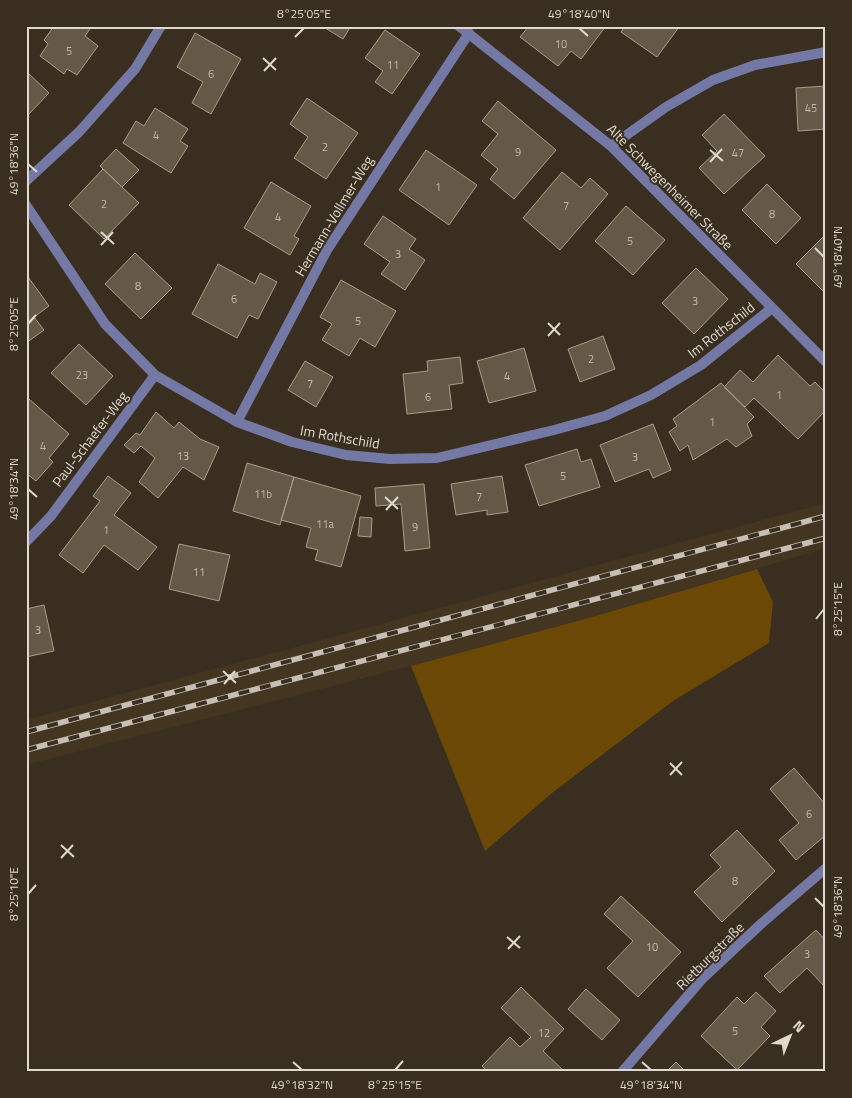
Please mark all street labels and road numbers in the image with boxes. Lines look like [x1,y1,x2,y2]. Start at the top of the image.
street label: Alte Schwegenheimer Straße [602,119,738,255]
street label: Hermann-Vollmer-Weg [289,151,378,280]
street label: Im Rothschild [683,297,759,363]
street label: Paul-Schaefer-Weg [47,386,133,491]
street label: Im Rothschild [299,419,381,454]
street label: Rietburgstraße [671,917,748,994]

